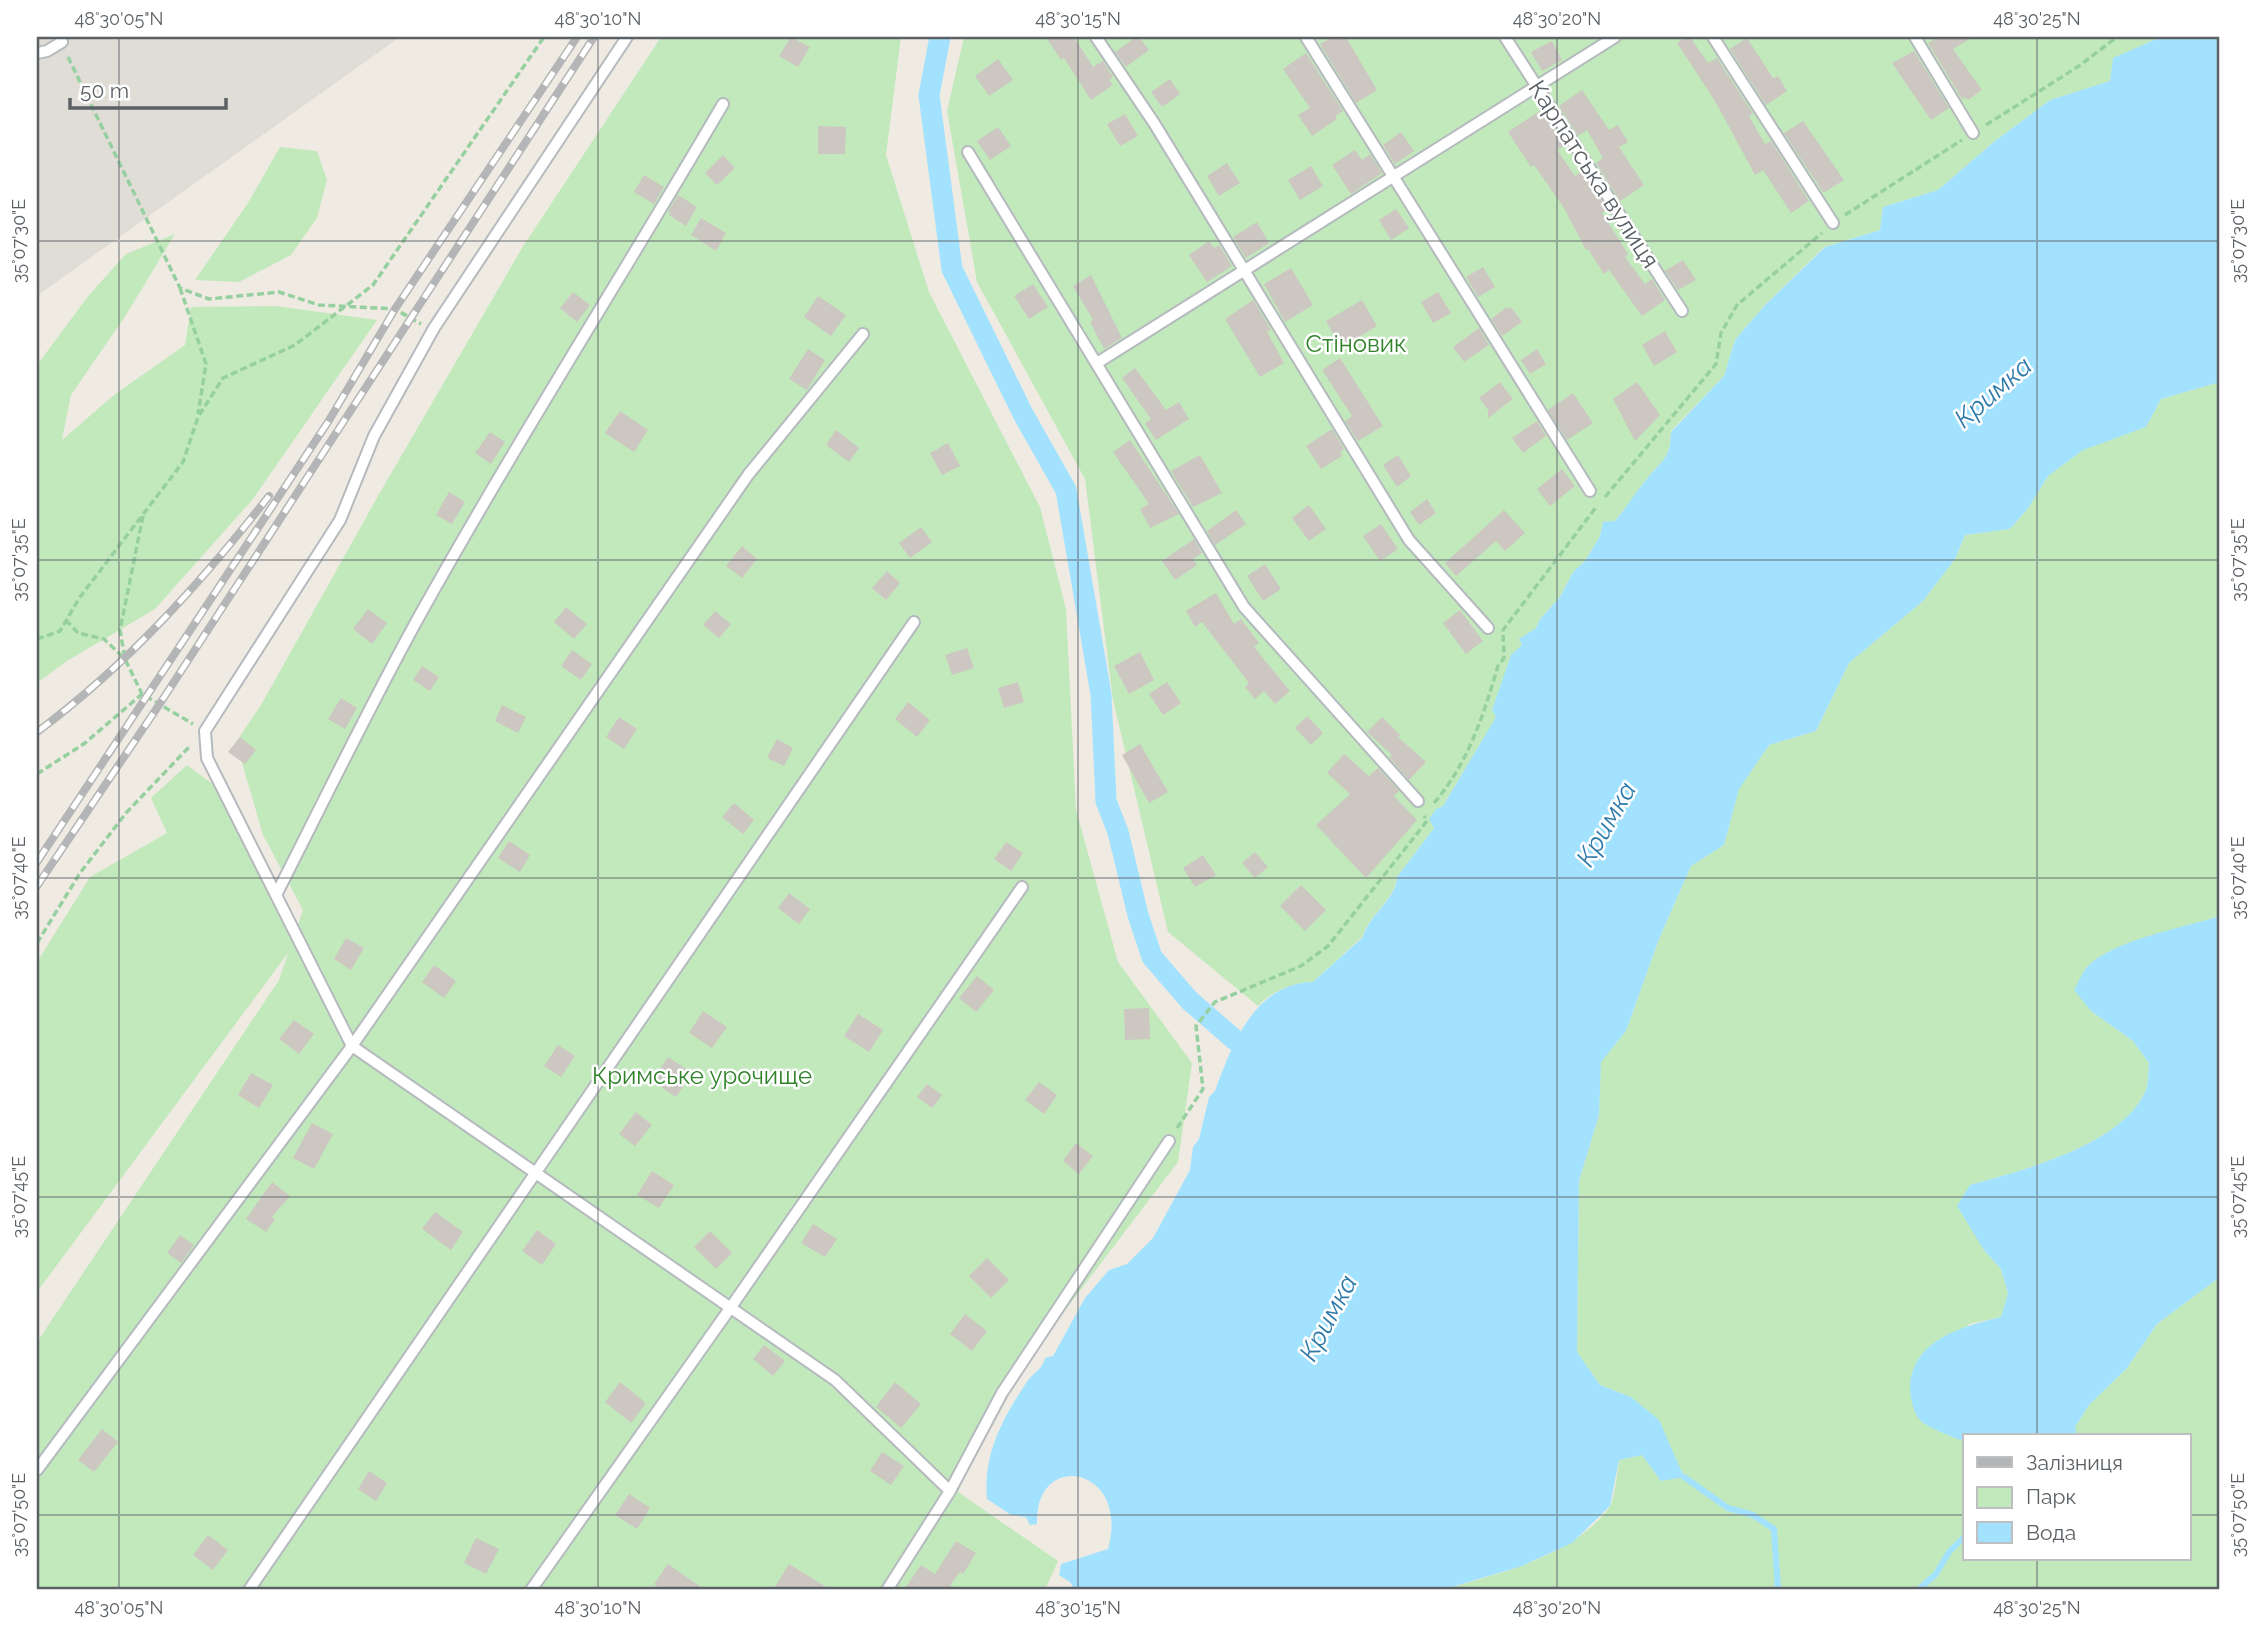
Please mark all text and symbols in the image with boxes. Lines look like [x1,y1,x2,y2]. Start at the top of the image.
text: 48°30'05"N [75,8,163,29]
text: 48°30'10"N [555,8,641,29]
text: 48°30'15"N [1035,8,1121,29]
text: 48°30'20"N [1513,8,1601,29]
text: 48°30'25"N [1993,8,2081,29]
scale bar [70,66,226,110]
street label: Карпатська вулиця [1523,75,1665,273]
text: 50 m [80,78,129,103]
text: 35°07'30"E [8,199,29,283]
text: 35°07'30"E [2227,199,2248,283]
park label: Стіновик [1306,329,1407,358]
water label: Кримка [1948,350,2038,434]
text: 35°07'35"E [8,518,29,602]
text: 35°07'35"E [2227,518,2248,602]
water label: Кримка [1570,776,1642,872]
text: 35°07'40"E [8,836,29,920]
text: 35°07'40"E [2227,836,2248,920]
park label: Кримське урочище [592,1061,812,1090]
text: 35°07'45"E [8,1156,29,1238]
text: 35°07'45"E [2227,1156,2248,1238]
water label: Кримка [1293,1270,1363,1366]
legend [1963,1434,2190,1560]
text: Залізниця [2026,1450,2123,1475]
text: 35°07'50"E [8,1473,29,1557]
text: 35°07'50"E [2227,1473,2248,1557]
text: Парк [2026,1484,2076,1509]
text: Вода [2026,1520,2076,1545]
text: 48°30'05"N [75,1597,163,1618]
text: 48°30'10"N [555,1597,641,1618]
text: 48°30'15"N [1035,1597,1121,1618]
text: 48°30'20"N [1513,1597,1601,1618]
text: 48°30'25"N [1993,1597,2081,1618]

